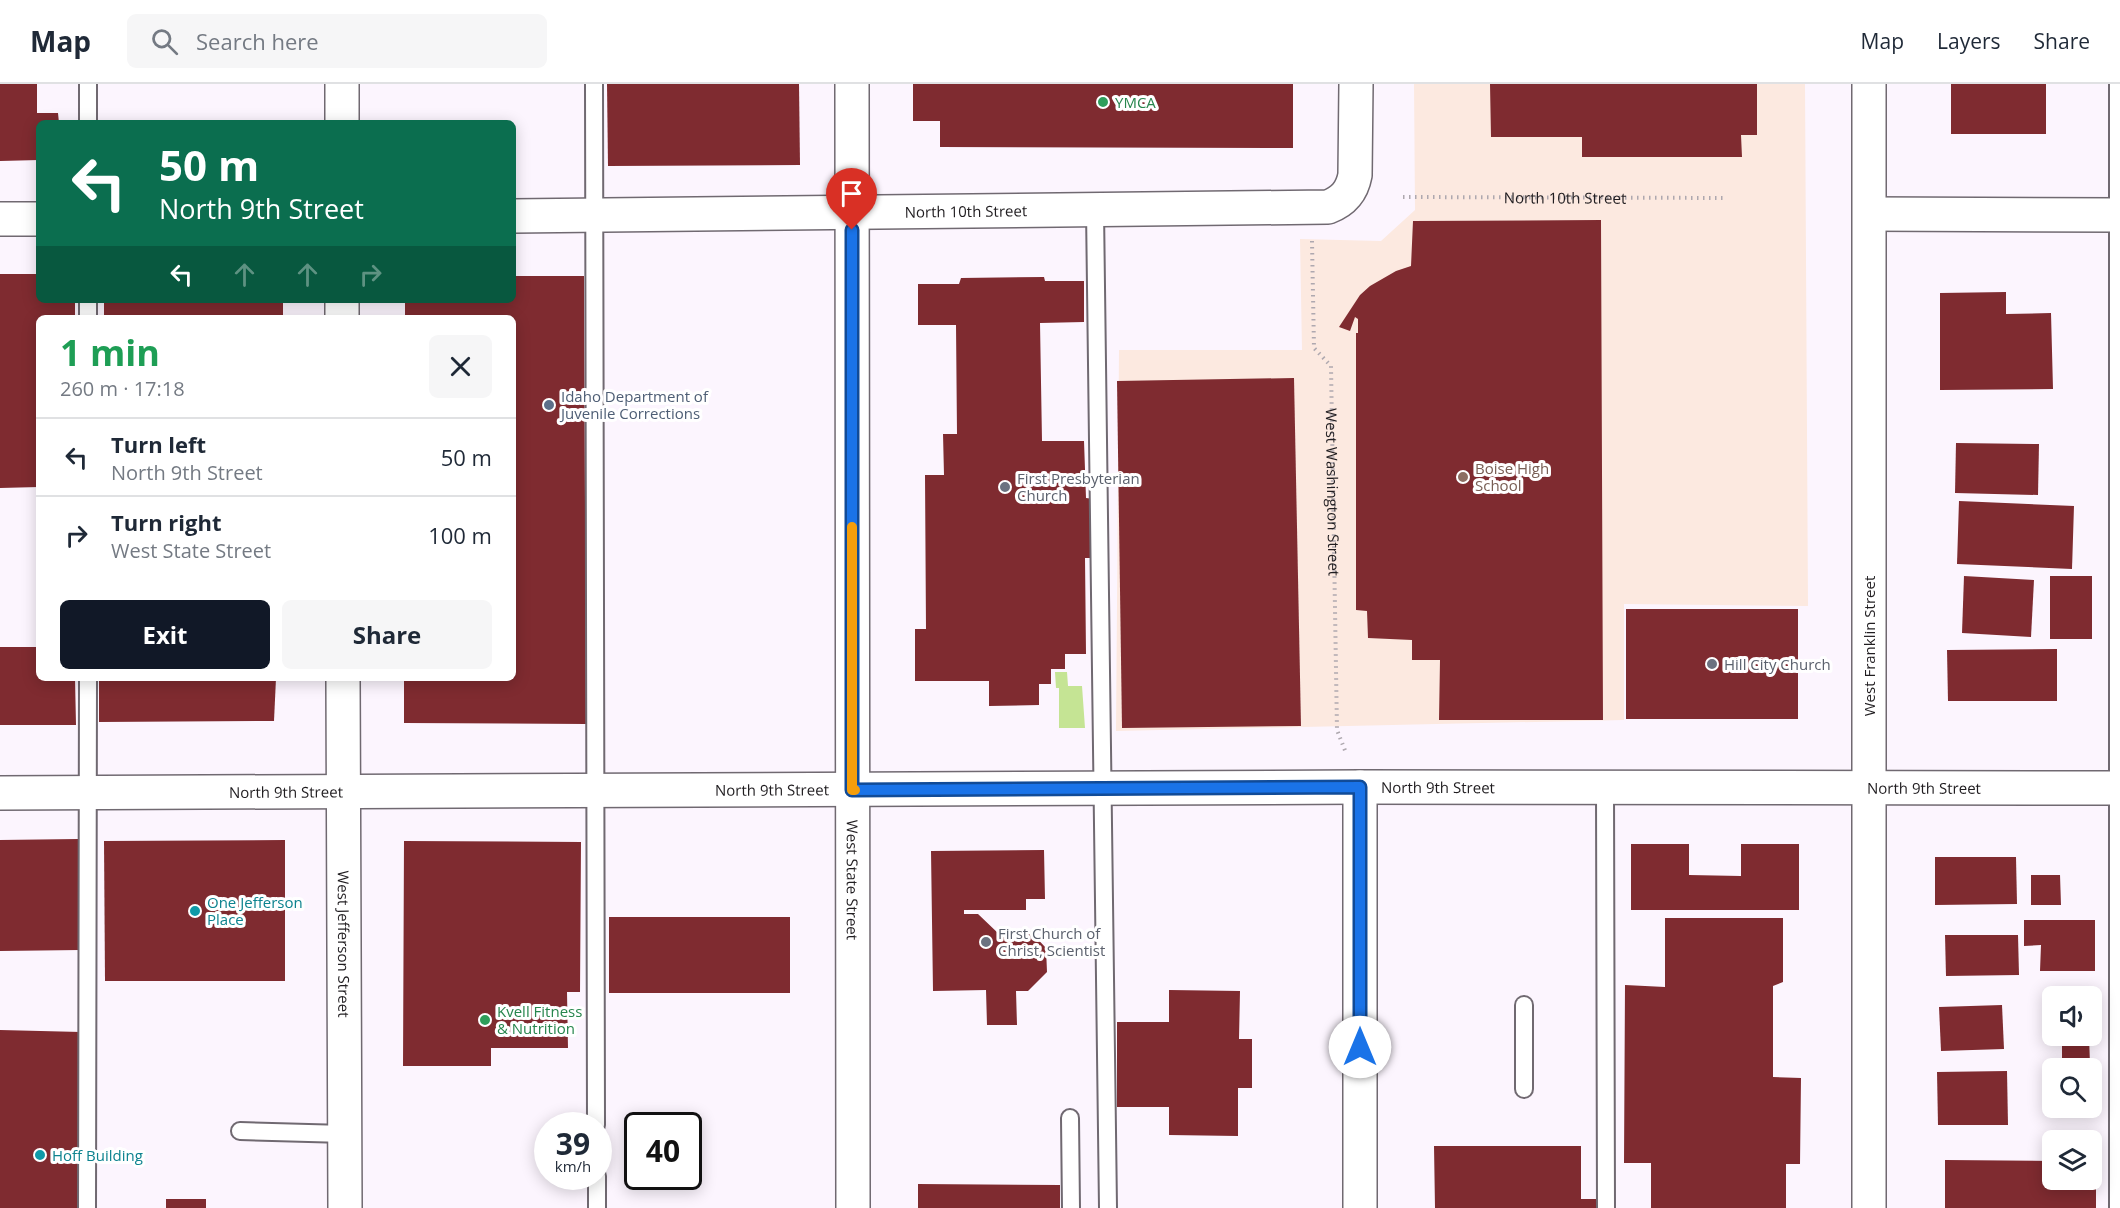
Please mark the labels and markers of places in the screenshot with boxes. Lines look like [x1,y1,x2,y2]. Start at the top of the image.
place label: YMCA [1115,92,1156,112]
marker: YMCA [1096,95,1110,109]
pin [826,168,877,230]
place label: Idaho Department of Juvenile Corrections [559,386,709,423]
marker: Idaho Department of Juvenile Corrections [542,398,556,412]
place label: Boise High School [1475,458,1549,495]
place label: First Presbyterian Church [1017,468,1140,505]
marker: Boise High School [1456,470,1470,484]
marker: First Presbyterian Church [998,480,1012,494]
place label: Hill City Church [1724,654,1831,674]
marker: Hill City Church [1705,657,1719,671]
place label: One Jefferson Place [207,892,303,929]
marker: One Jefferson Place [188,904,202,918]
place label: First Church of Christ, Scientist [998,923,1105,960]
marker: First Church of Christ, Scientist [979,935,993,949]
place label: Kvell Fitness & Nutrition [497,1001,582,1038]
marker: Kvell Fitness & Nutrition [478,1013,492,1027]
place label: Hoff Building [52,1145,143,1165]
marker: Hoff Building [33,1148,47,1162]

